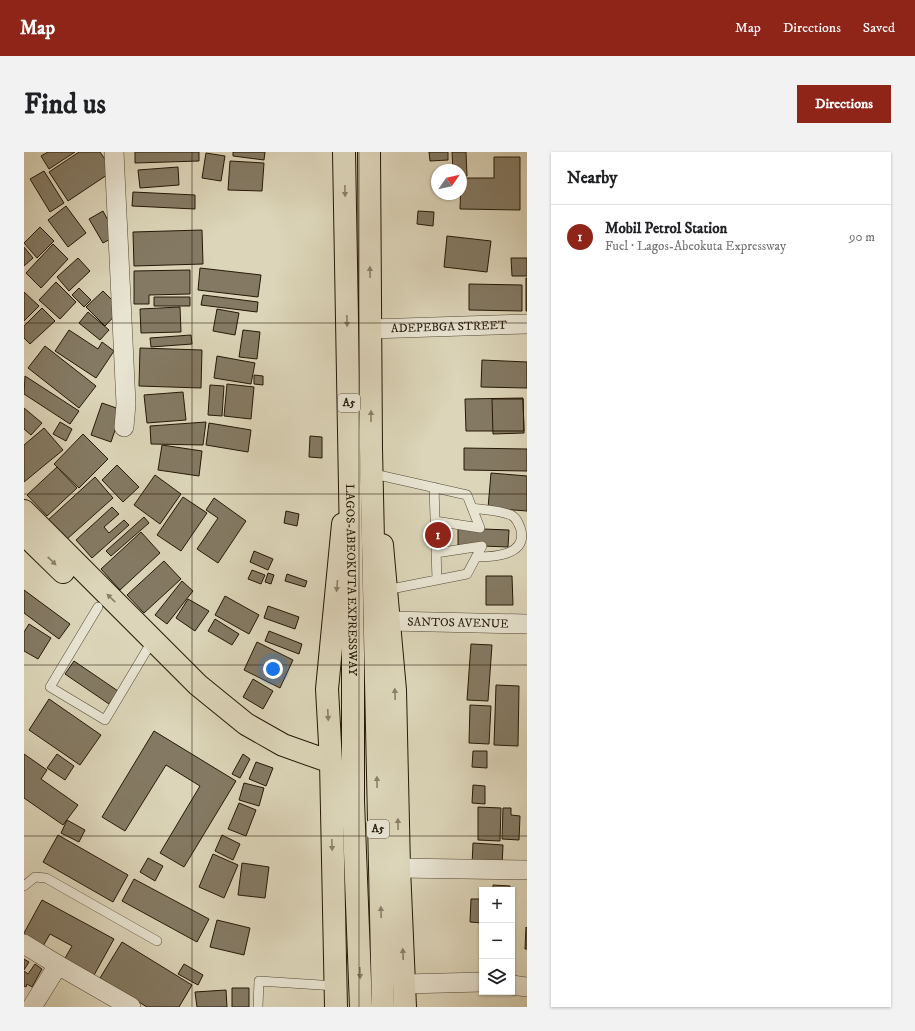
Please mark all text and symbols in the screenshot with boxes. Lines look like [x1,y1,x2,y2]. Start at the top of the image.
text: Map [20,17,55,40]
text: Map [735,19,761,37]
text: Directions [783,19,841,37]
text: Saved [863,19,895,37]
button: Directions [797,85,891,123]
text: Find us [24,87,106,122]
north arrow [431,164,467,200]
text: Nearby [567,167,617,189]
one-way arrow [342,185,348,198]
text: Mobil Petrol Station [605,219,727,238]
text: 1 [578,229,582,245]
text: 90 m [849,229,875,245]
text: Fuel · Lagos-Abeokuta Expressway [605,238,786,254]
one-way arrow [367,265,373,278]
one-way arrow [344,315,351,327]
street label: ADEPEBGA STREET [391,317,507,336]
road number: A5 [338,394,360,412]
one-way arrow [368,409,374,422]
street label: LAGOS-ABEOKUTA EXPRESSWAY [342,484,361,676]
pin: 1 [425,520,451,550]
one-way arrow [47,556,57,566]
one-way arrow [334,580,340,592]
one-way arrow [106,593,116,602]
street label: SANTOS AVENUE [407,614,509,631]
your location [263,659,283,679]
one-way arrow [392,687,398,700]
one-way arrow [325,709,332,721]
one-way arrow [374,775,380,788]
one-way arrow [395,817,401,830]
road number: A5 [367,820,389,838]
one-way arrow [329,839,336,851]
map controls [479,887,515,995]
button: + [479,887,515,923]
one-way arrow [377,906,384,918]
button: − [479,923,515,959]
one-way arrow [400,947,406,960]
button: layers [479,959,515,995]
one-way arrow [357,967,363,980]

